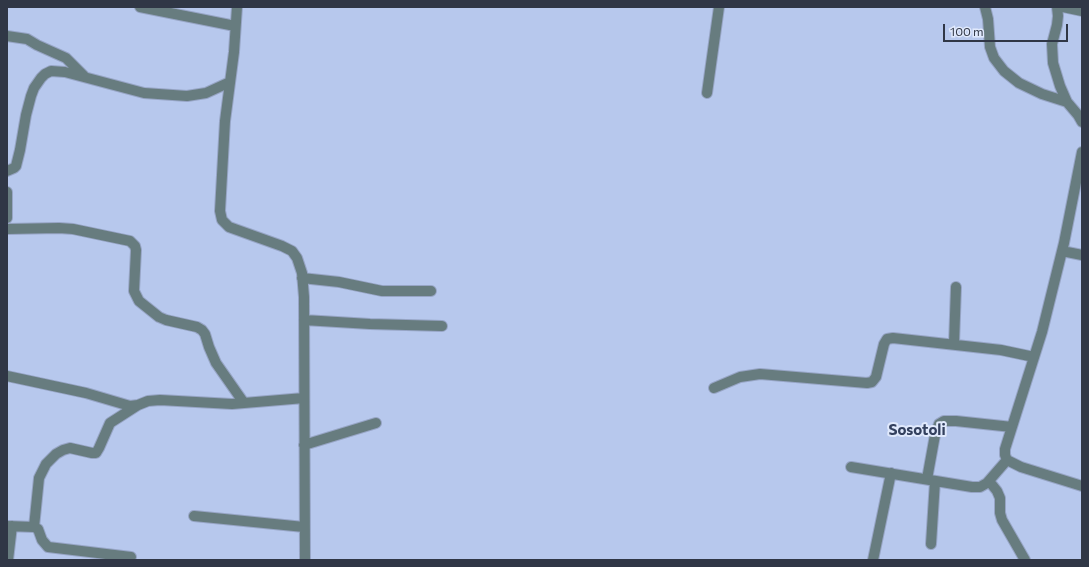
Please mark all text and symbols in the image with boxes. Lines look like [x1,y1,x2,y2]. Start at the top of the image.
scale bar [945,16,1070,42]
text: 100 m [950,24,984,38]
district label: Sosotoli [888,421,946,439]

